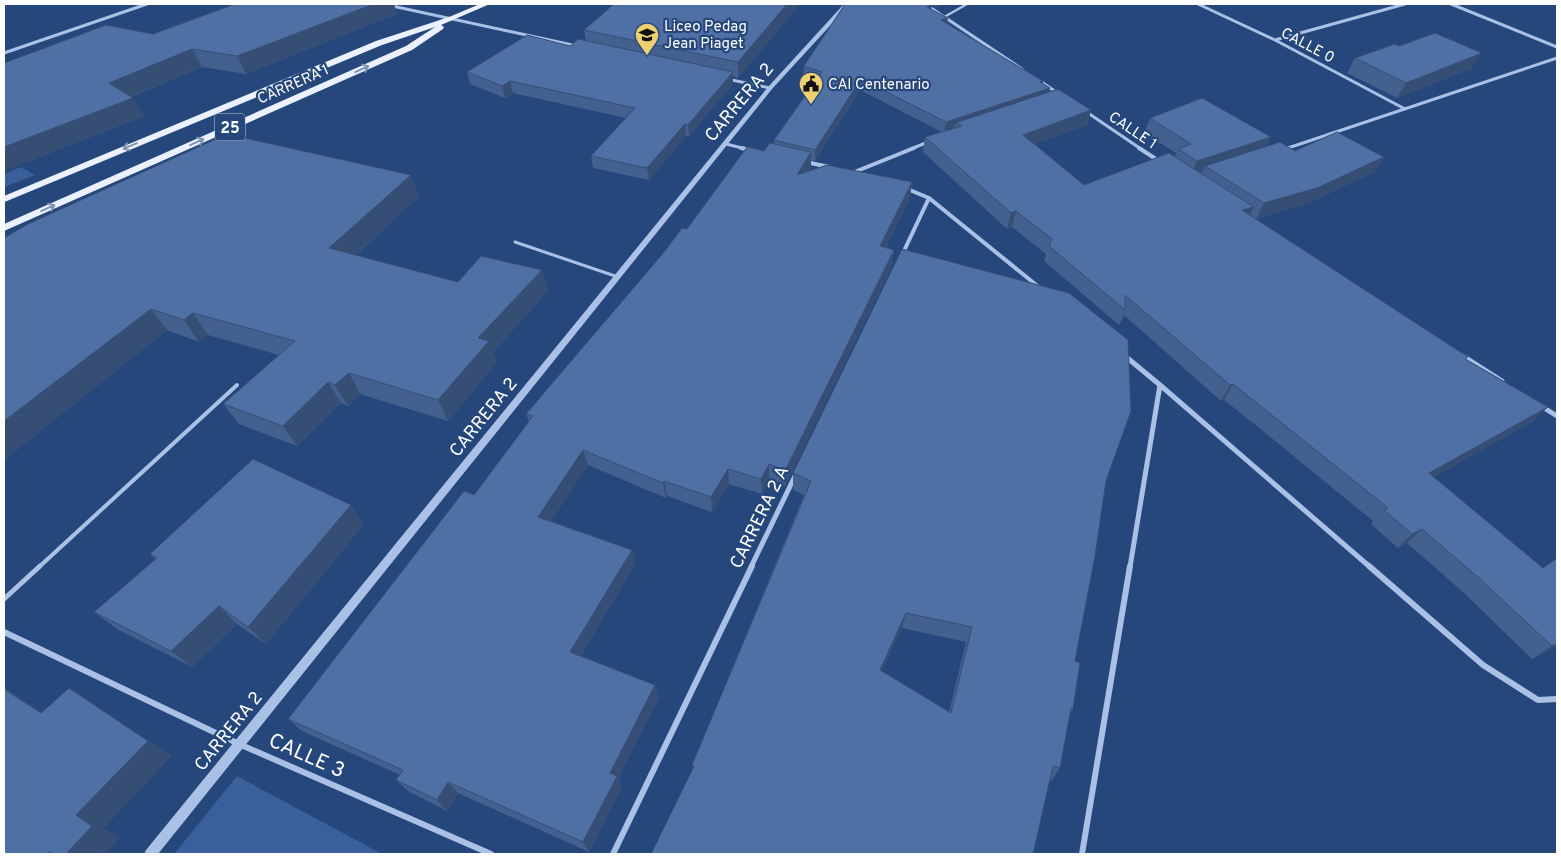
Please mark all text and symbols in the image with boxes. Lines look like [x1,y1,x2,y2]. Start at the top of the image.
place label: Liceo Pedag Jean Piaget [664,18,747,54]
school or university icon: Liceo Pedag Jean Piaget [634,22,660,56]
street label: CALLE 0 [1277,24,1337,68]
street label: CARRERA 2 [700,59,780,147]
street label: CARRERA 1 [255,61,332,110]
one-way arrow [354,64,369,74]
public building icon: CAI Centenario [798,71,824,105]
place label: CAI Centenario [828,76,930,95]
street label: CALLE 1 [1104,108,1160,154]
road number: 25 [215,114,245,140]
one-way arrow [189,137,204,147]
one-way arrow [123,142,138,152]
one-way arrow [40,202,55,212]
street label: CARRERA 2 [445,373,523,462]
street label: CARRERA 2 A [726,462,795,573]
street label: CARRERA 2 [190,687,268,776]
street label: CALLE 3 [264,728,349,785]

